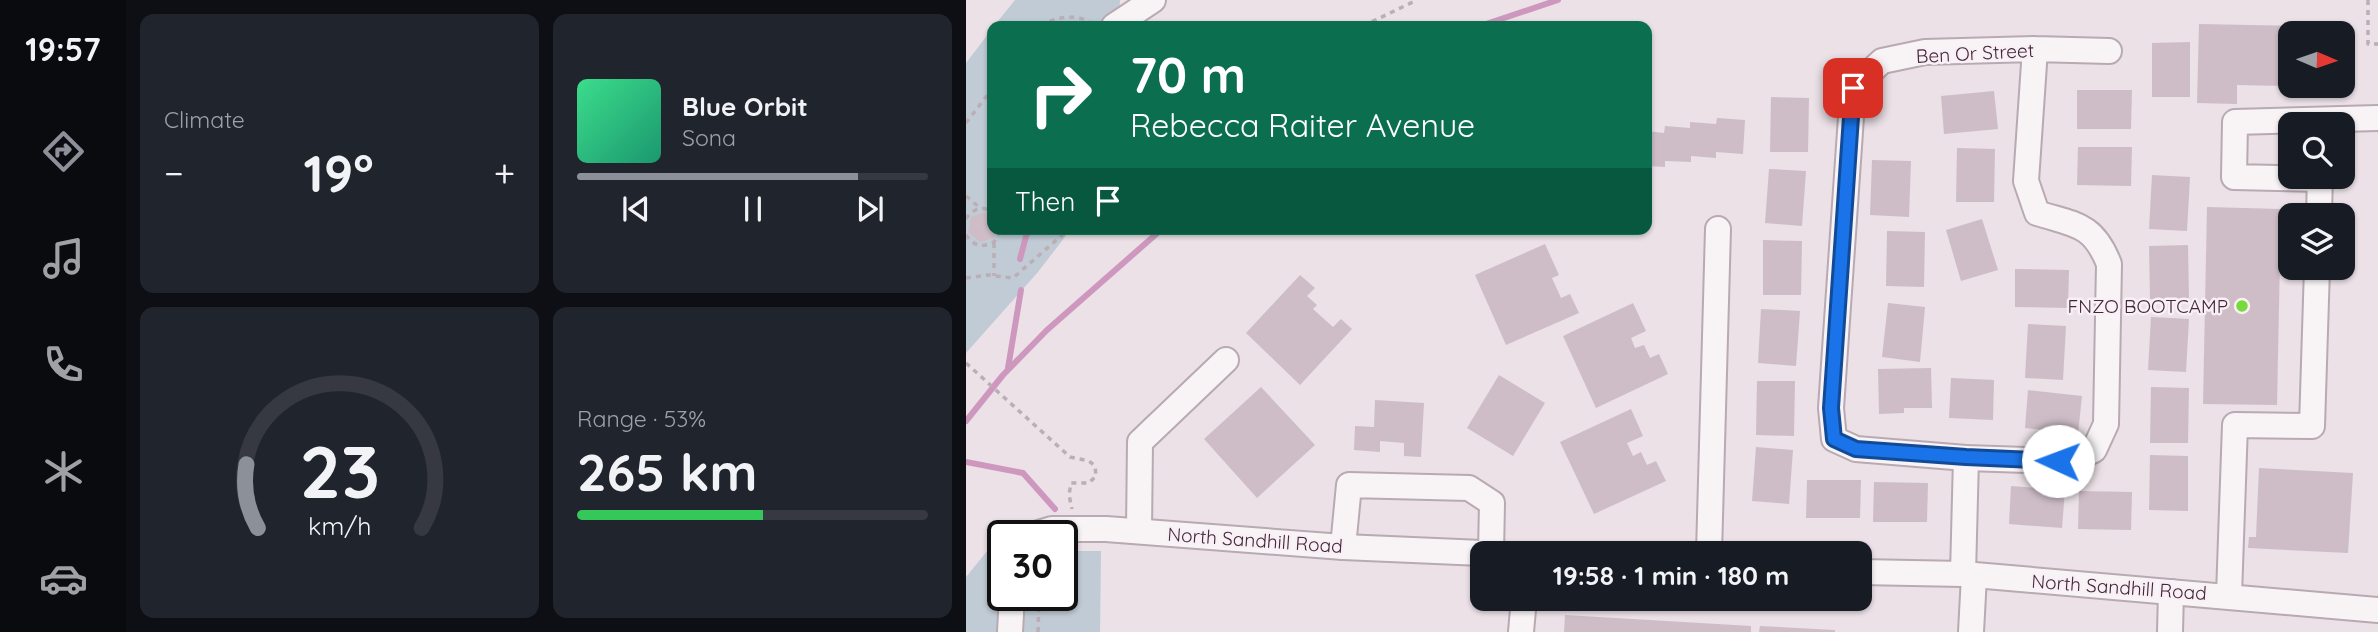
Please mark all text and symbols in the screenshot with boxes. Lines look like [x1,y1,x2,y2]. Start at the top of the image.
north arrow [2278,21,2356,98]
map controls [2278,21,2355,280]
text: 19:57 [25,29,101,69]
street label: Ben Or Street [1915,38,2035,68]
text: 70 m [1130,44,1246,105]
icon: right [1015,49,1106,140]
pin [1823,58,1883,118]
icon: arrive [1834,69,1872,107]
text: Blue Orbit [682,90,808,123]
text: Climate [164,105,245,134]
text: Rebecca Raiter Avenue [1130,105,1475,145]
button: search [2278,112,2355,189]
text: Sona [682,123,736,152]
icon: directions [39,127,88,176]
text: 19° [304,140,374,205]
text: − [164,149,184,197]
text: + [494,149,515,197]
icon: arrive [1089,182,1127,220]
text: Then [1015,185,1075,218]
icon: previous [617,190,655,228]
icon: pause [734,190,772,228]
icon: next [851,190,889,228]
button: layers [2278,203,2355,280]
icon: music [39,234,88,283]
place label: FNZO BOOTCAMP [2068,294,2228,318]
marker: FNZO BOOTCAMP [2234,298,2250,314]
icon: phone [39,340,88,389]
text: Range · 53% [577,404,706,433]
position arrow [2021,424,2095,498]
text: 23 [299,426,380,517]
text: 265 km [577,439,757,504]
icon: climate [39,447,88,496]
text: km/h [308,510,371,541]
speed limit sign: 30 [987,520,1078,611]
street label: North Sandhill Road [1167,522,1343,558]
icon: car [39,554,88,603]
text: 19:58 · 1 min · 180 m [1553,559,1789,592]
street label: North Sandhill Road [2031,569,2207,605]

